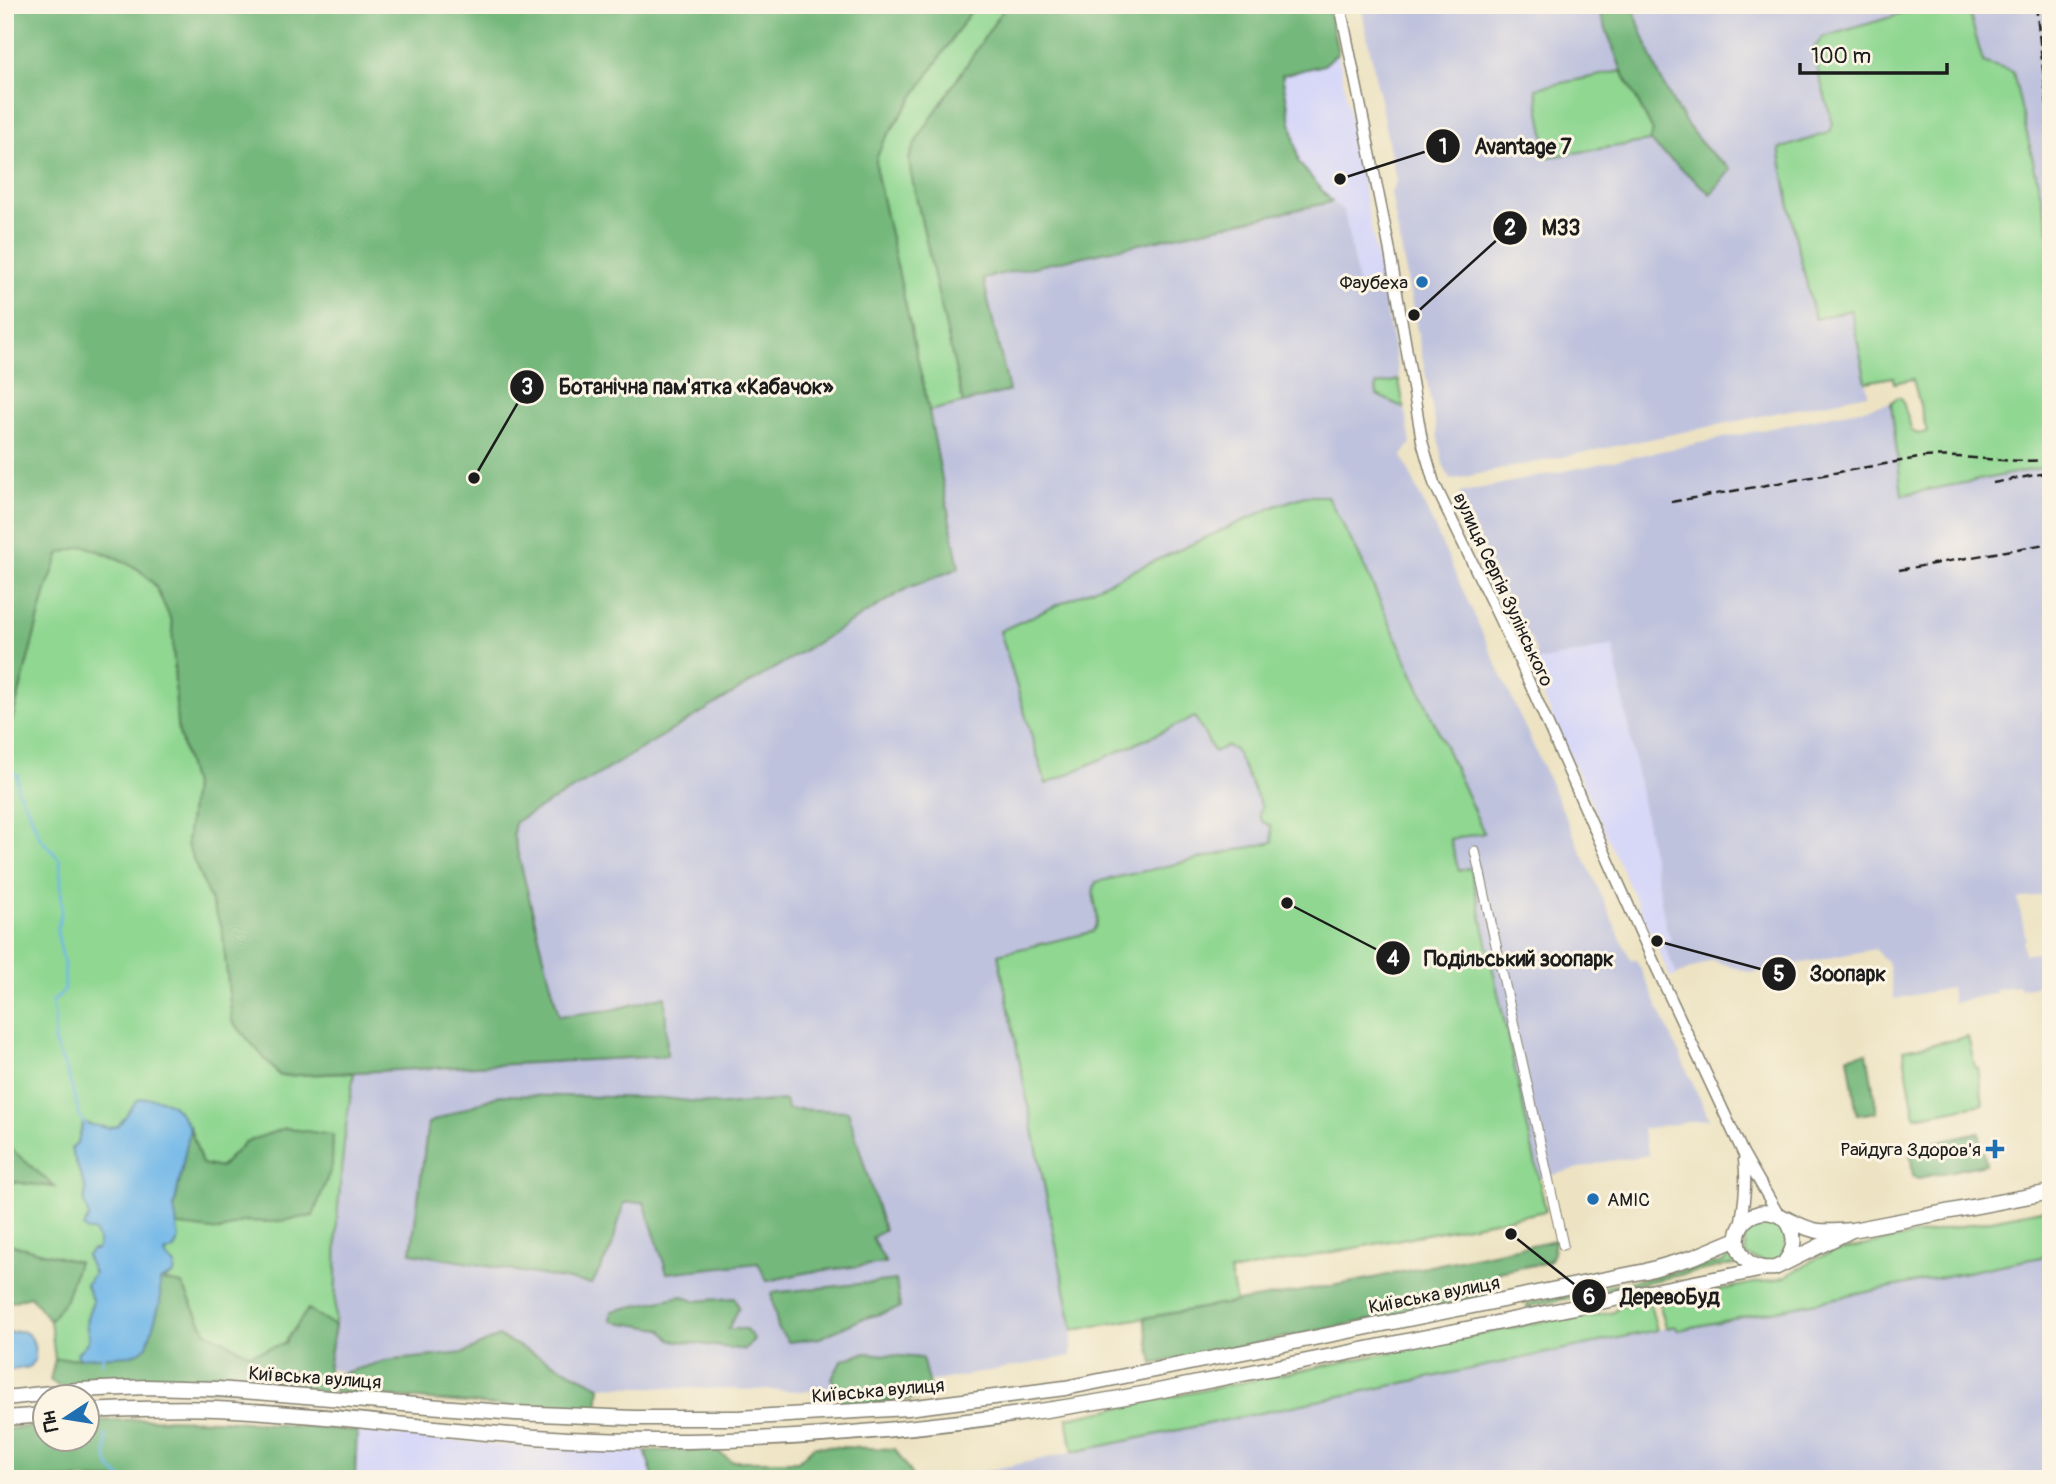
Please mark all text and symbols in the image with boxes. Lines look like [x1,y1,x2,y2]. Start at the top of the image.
scale bar [1800,32,1948,76]
text: 100 m [1811,43,1871,70]
callout: Avantage 7 [1426,125,1586,167]
text: 1 [1439,134,1447,161]
text: Avantage 7 [1474,134,1573,161]
callout: М33 [1493,207,1594,249]
text: 2 [1504,215,1516,242]
text: М33 [1542,215,1580,242]
place label: Фаубеха [1340,271,1408,295]
marker: Фаубеха [1414,274,1430,290]
callout: Ботанічна пам'ятка «Кабачок» [510,366,847,408]
text: 3 [521,374,533,401]
text: Ботанічна пам'ятка «Кабачок» [559,374,834,401]
street label: вулиця Сергія Зулінського [1448,489,1559,690]
callout: Подільський зоопарк [1375,937,1628,979]
text: 4 [1387,946,1400,973]
text: Подільський зоопарк [1424,946,1614,973]
callout: Зоопарк [1761,953,1900,995]
text: 5 [1773,961,1785,988]
text: Зоопарк [1810,961,1886,988]
place label: Райдуга Здоров'я [1840,1138,1981,1162]
marker: Райдуга Здоров'я [1987,1141,2003,1157]
place label: АМІС [1607,1188,1650,1212]
marker: АМІС [1585,1191,1601,1207]
street label: Київська вулиця [1367,1270,1502,1319]
callout: ДеревоБуд [1572,1275,1734,1317]
text: 6 [1583,1284,1595,1311]
text: ДеревоБуд [1619,1284,1720,1311]
street label: Київська вулиця [248,1361,382,1395]
street label: Київська вулиця [811,1373,945,1409]
north arrow [32,1382,102,1452]
text: Пн [36,1409,64,1434]

